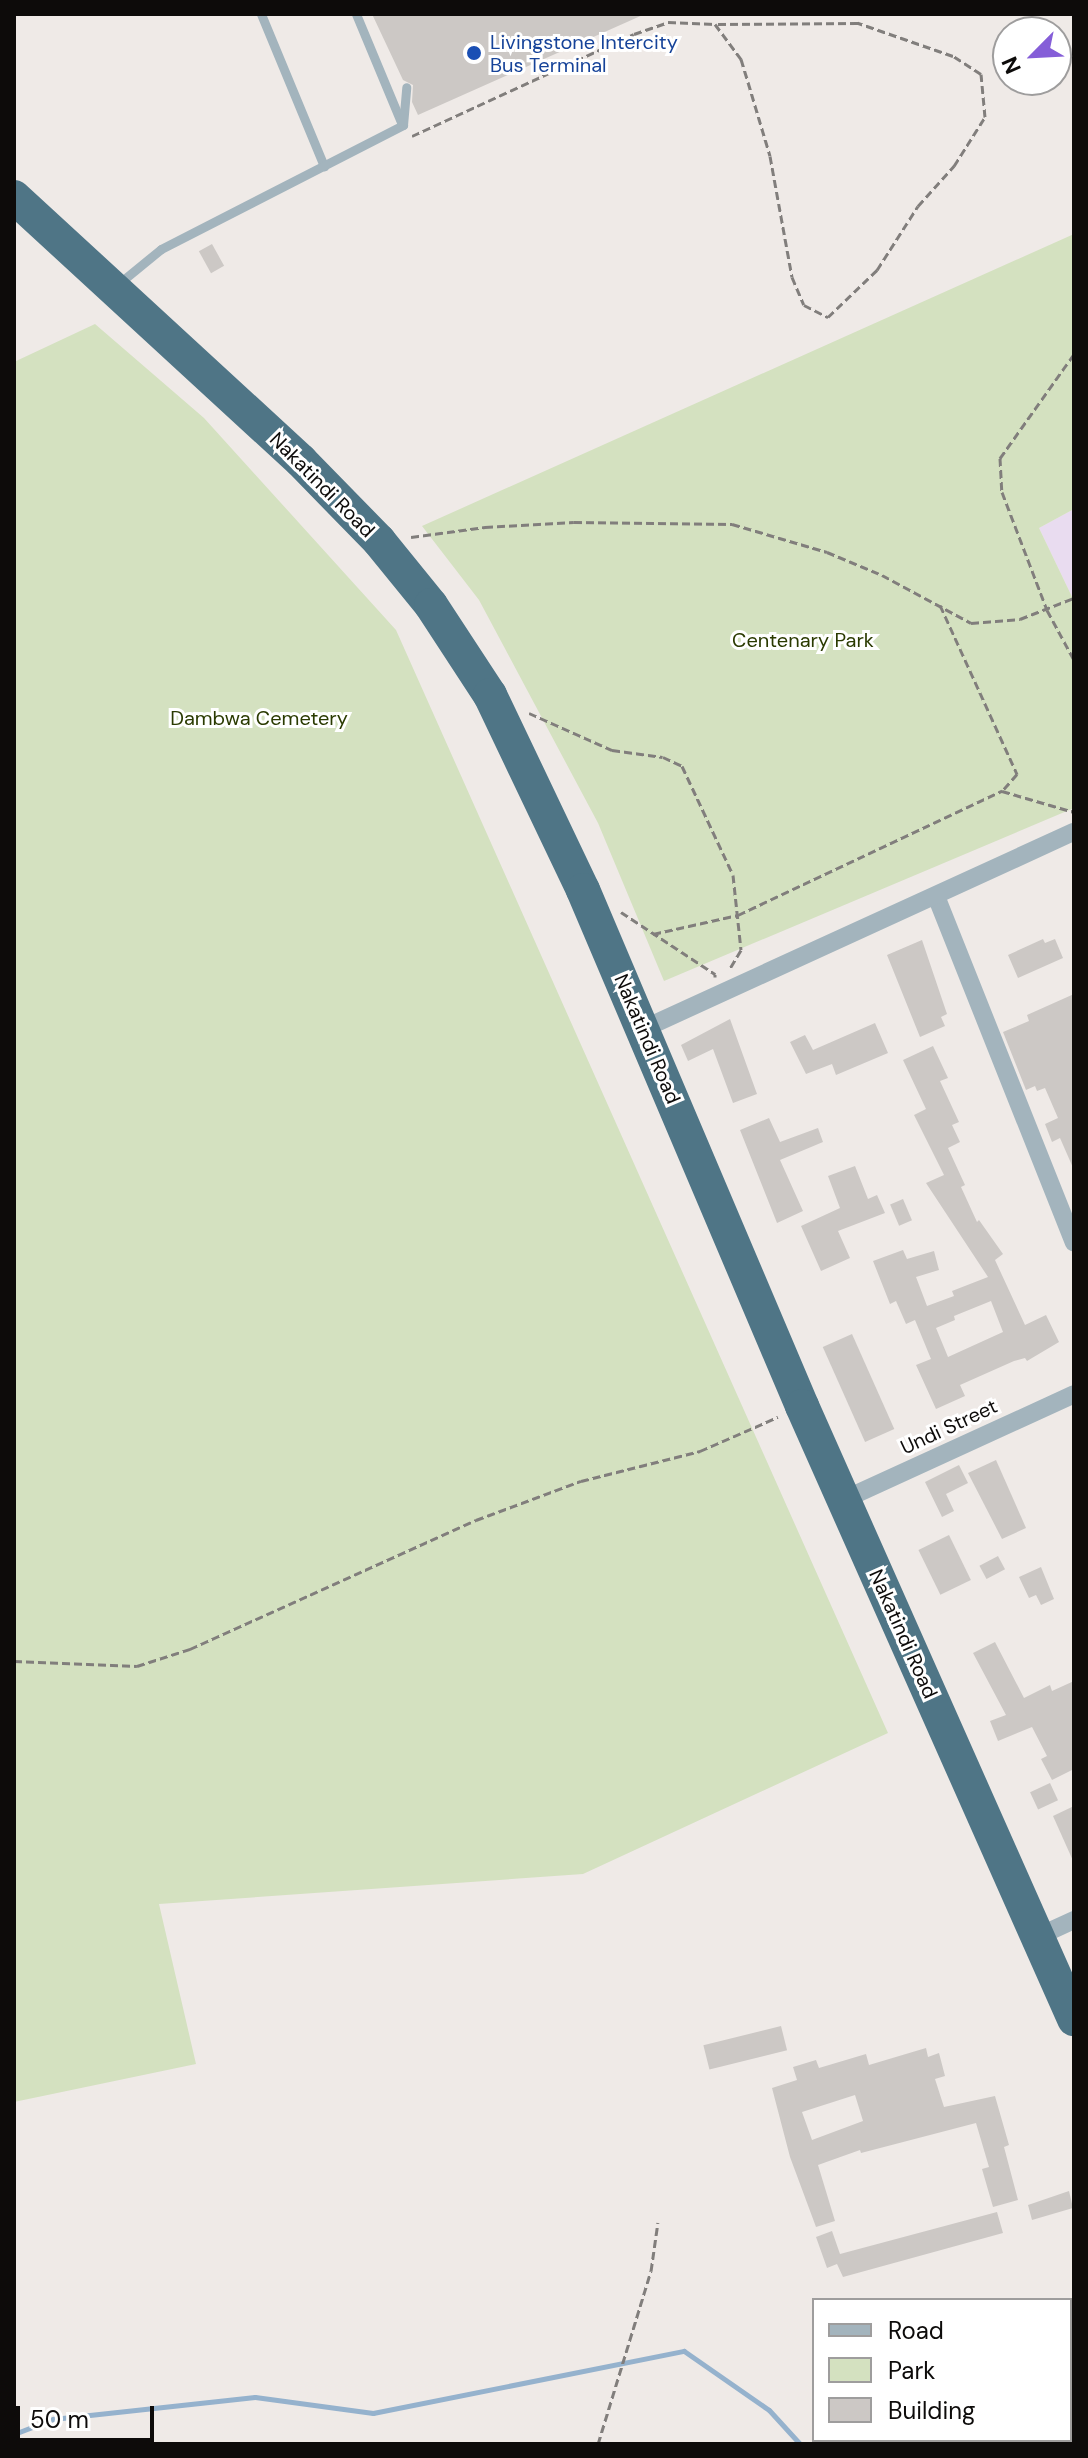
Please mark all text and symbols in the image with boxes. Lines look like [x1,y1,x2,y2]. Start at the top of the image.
north arrow [992,16,1072,96]
place label: Livingstone Intercity Bus Terminal [490,30,678,77]
marker: Livingstone Intercity Bus Terminal [465,44,483,62]
text: N [995,52,1028,78]
street label: Nakatindi Road [264,427,380,543]
park label: Centenary Park [732,628,874,652]
park label: Dambwa Cemetery [170,706,348,730]
street label: Nakatindi Road [609,971,685,1107]
street label: Undi Street [897,1394,1001,1460]
street label: Nakatindi Road [864,1566,942,1702]
legend [812,2298,1072,2442]
text: Road [888,2315,944,2346]
text: Park [888,2355,935,2386]
scale bar [20,2390,158,2440]
text: Building [888,2395,975,2426]
text: 50 m [30,2404,89,2435]

